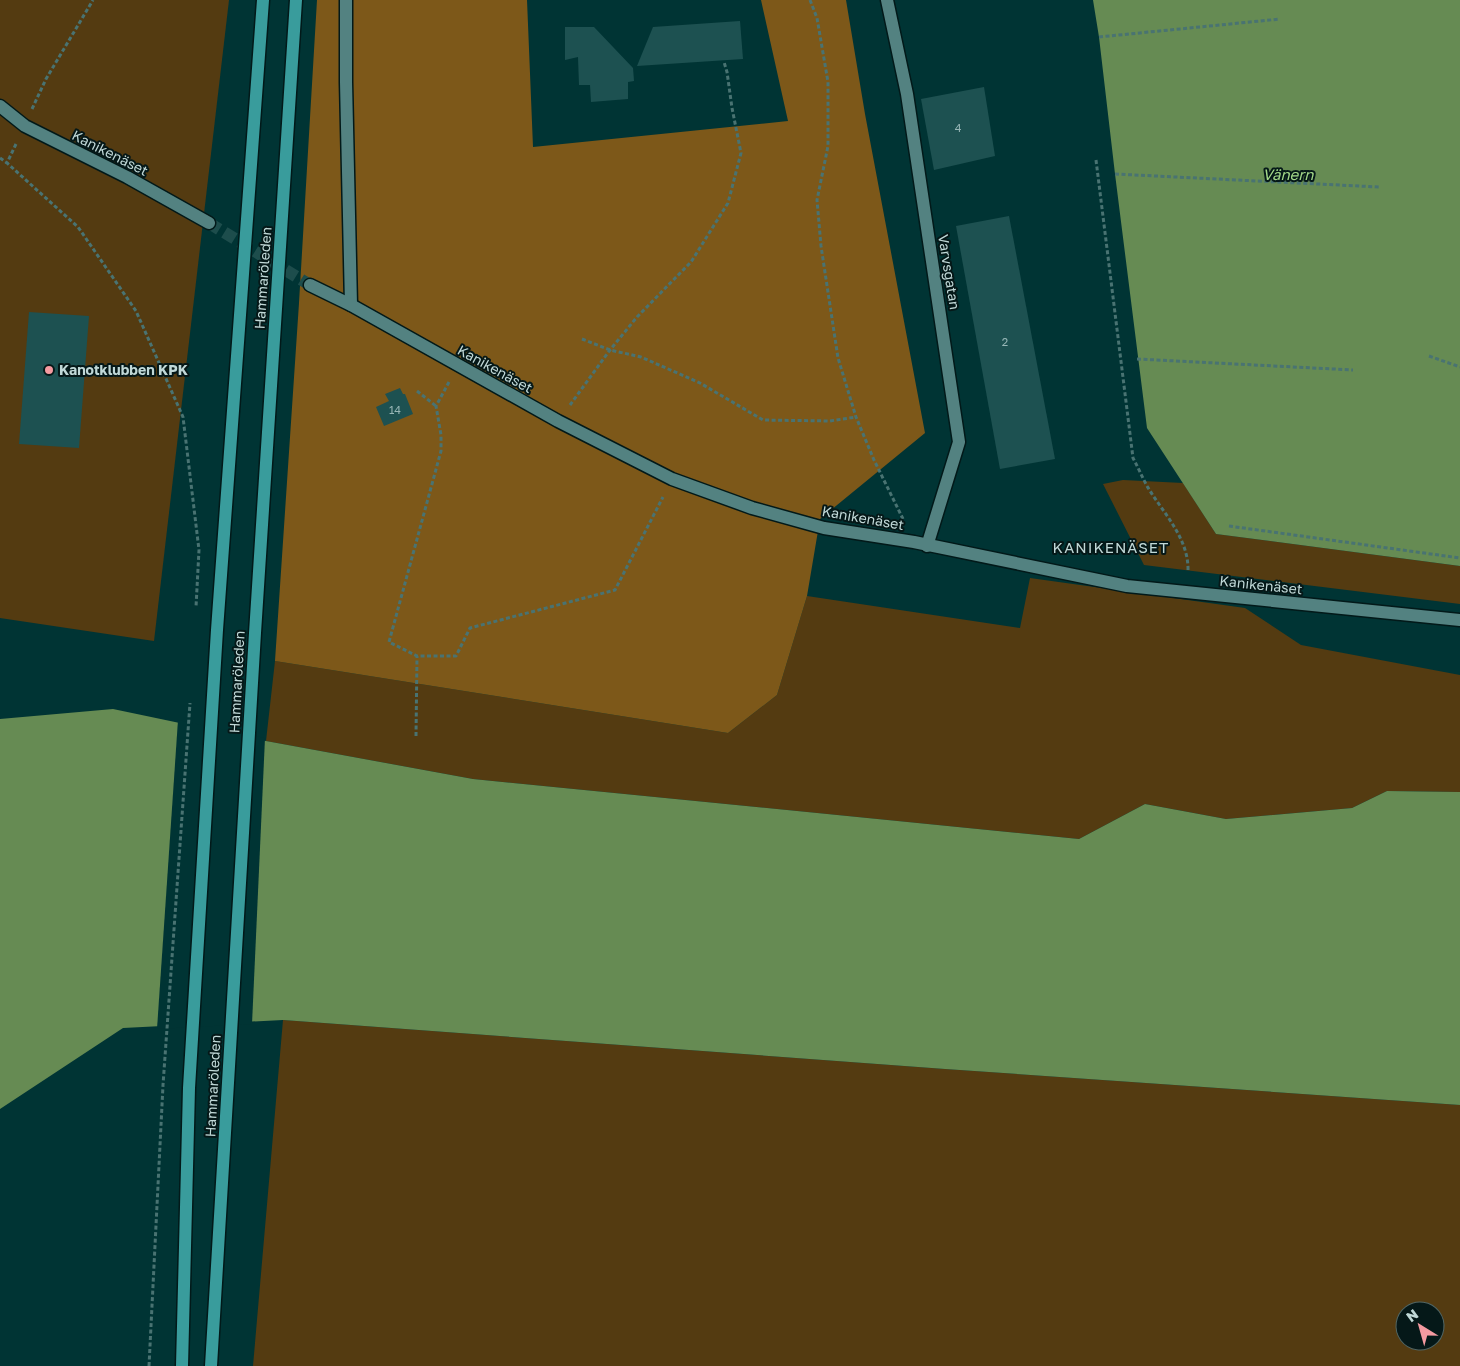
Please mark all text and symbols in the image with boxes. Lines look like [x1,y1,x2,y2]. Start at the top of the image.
house number: 4 [955,121,962,134]
street label: Kanikenäset [69,126,151,179]
water label: Vänern [1263,165,1314,183]
street label: Hammaröleden [250,226,275,330]
street label: Varvsgatan [935,233,964,311]
house number: 2 [1002,335,1008,348]
street label: Kanikenäset [455,341,536,396]
place label: Kanotklubben KPK [59,361,188,378]
marker: Kanotklubben KPK [43,364,55,376]
house number: 14 [389,403,401,416]
street label: Kanikenäset [821,502,906,533]
district label: KANIKENÄSET [1053,538,1169,556]
street label: Kanikenäset [1219,572,1303,597]
street label: Hammaröleden [225,630,248,734]
street label: Hammaröleden [201,1034,224,1138]
north arrow [1395,1301,1445,1351]
text: N [1403,1305,1421,1325]

